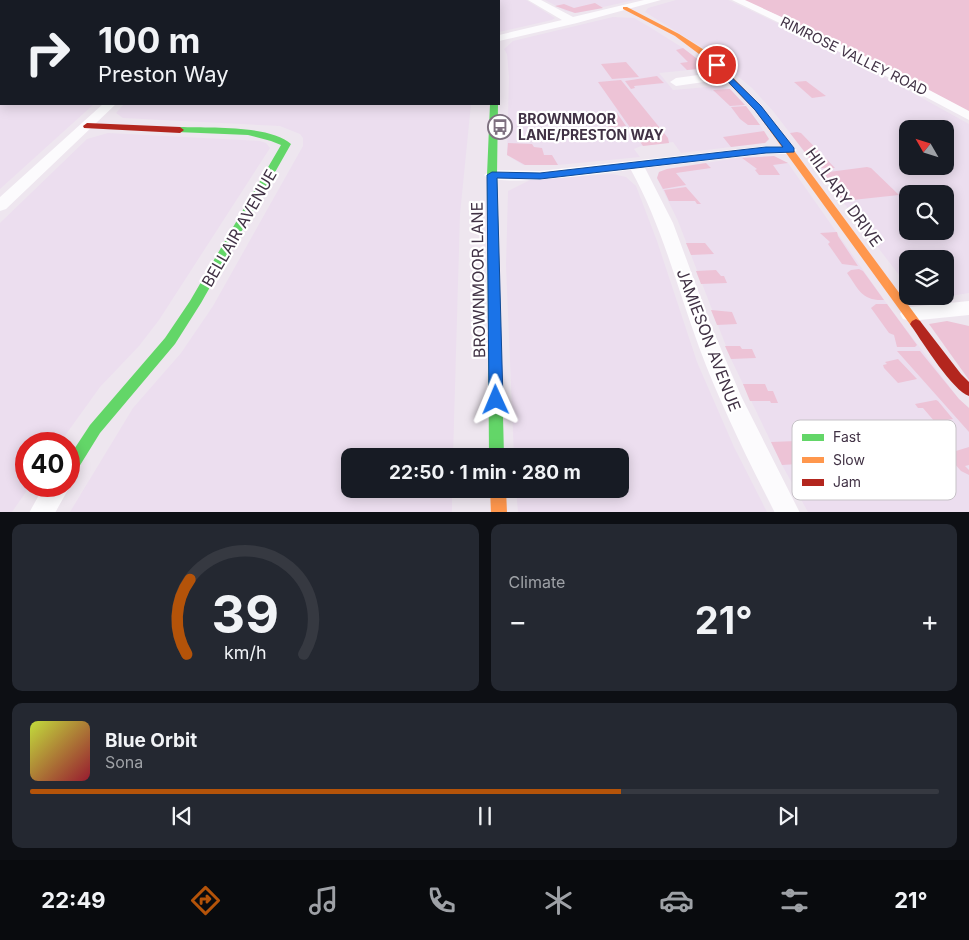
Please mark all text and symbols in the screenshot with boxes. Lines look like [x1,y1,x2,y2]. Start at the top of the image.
street label: RIMROSE VALLEY ROAD [778,13,931,99]
text: 100 m [98,19,201,61]
icon: right [15,20,80,85]
pin [696,44,738,86]
icon: arrive [703,51,731,79]
text: Preston Way [98,61,229,87]
place label: BROWNMOOR LANE/PRESTON WAY [518,110,664,143]
bus stop icon: BROWNMOOR LANE/PRESTON WAY [487,114,513,140]
north arrow [899,120,954,175]
map controls [899,120,954,305]
street label: HILLARY DRIVE [801,144,887,250]
street label: BELLAIR AVENUE [197,166,281,290]
button: search [899,185,954,240]
street label: BROWNMOOR LANE [467,202,489,358]
button: layers [899,250,954,305]
street label: JAMIESON AVENUE [673,266,745,414]
position arrow [469,373,521,425]
legend [792,420,956,500]
text: Fast [833,428,861,445]
speed limit sign: 40 [15,432,80,497]
text: Slow [833,451,865,468]
text: 22:50 · 1 min · 280 m [389,461,581,484]
text: Jam [833,473,861,490]
text: Climate [509,572,565,592]
text: 39 [212,583,279,646]
text: 21° [695,597,753,643]
text: − [509,604,527,638]
text: + [920,604,939,638]
text: km/h [224,642,266,663]
text: Blue Orbit [105,729,197,752]
text: Sona [105,752,143,772]
icon: previous [168,802,196,830]
icon: pause [471,802,499,830]
icon: next [774,802,802,830]
icon: directions [188,883,223,918]
icon: music [306,883,341,918]
icon: phone [424,883,459,918]
icon: climate [541,883,576,918]
icon: car [659,883,694,918]
icon: filters [777,883,812,918]
text: 22:49 [41,887,106,913]
text: 21° [894,887,928,913]

